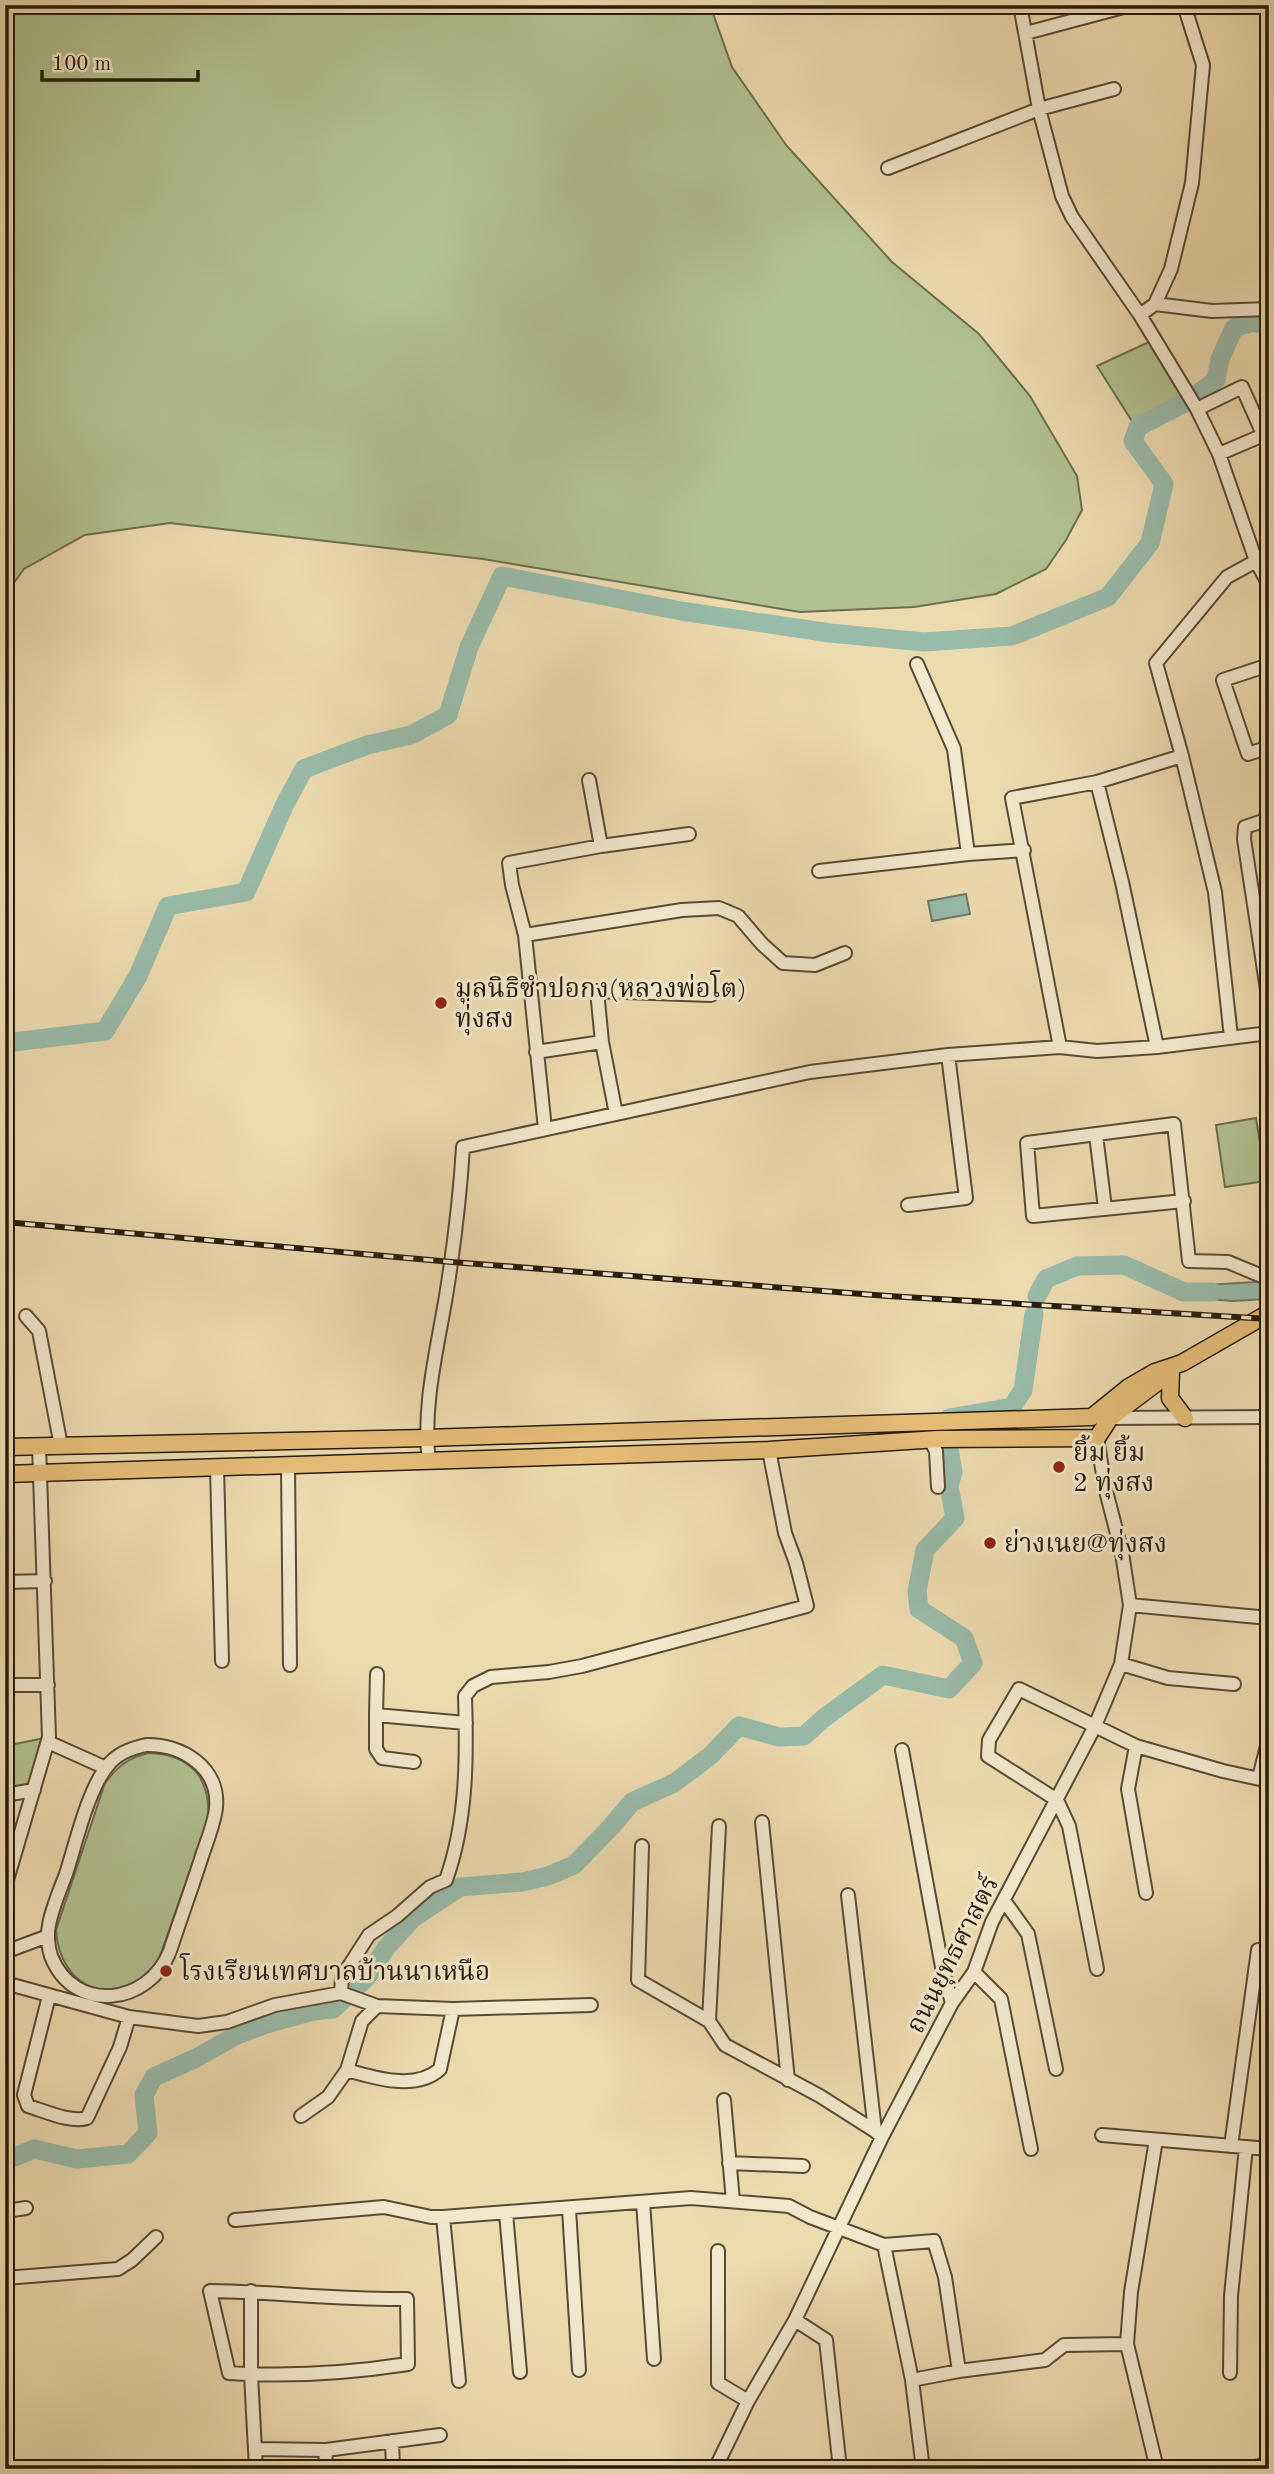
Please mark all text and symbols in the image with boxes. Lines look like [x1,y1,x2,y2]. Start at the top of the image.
scale bar [42,38,198,82]
text: 100 m [52,54,111,75]
place label: มูลนิธิซำปอกง(หลวงพ่อโต) ทุ่งสง [455,970,747,1036]
marker: มูลนิธิซำปอกง(หลวงพ่อโต) ทุ่งสง [433,995,449,1011]
place label: ยิ้ม ยิ้ม 2 ทุ่งสง [1073,1434,1154,1500]
marker: ยิ้ม ยิ้ม 2 ทุ่งสง [1051,1459,1067,1475]
place label: ย่างเนย@ทุ่งสง [1004,1528,1167,1561]
marker: ย่างเนย@ทุ่งสง [982,1535,998,1551]
street label: ถนนยุทธศาสตร์ [899,1869,1007,2039]
place label: โรงเรียนเทศบาลบ้านนาเหนือ [179,1953,490,1986]
marker: โรงเรียนเทศบาลบ้านนาเหนือ [158,1963,174,1979]

